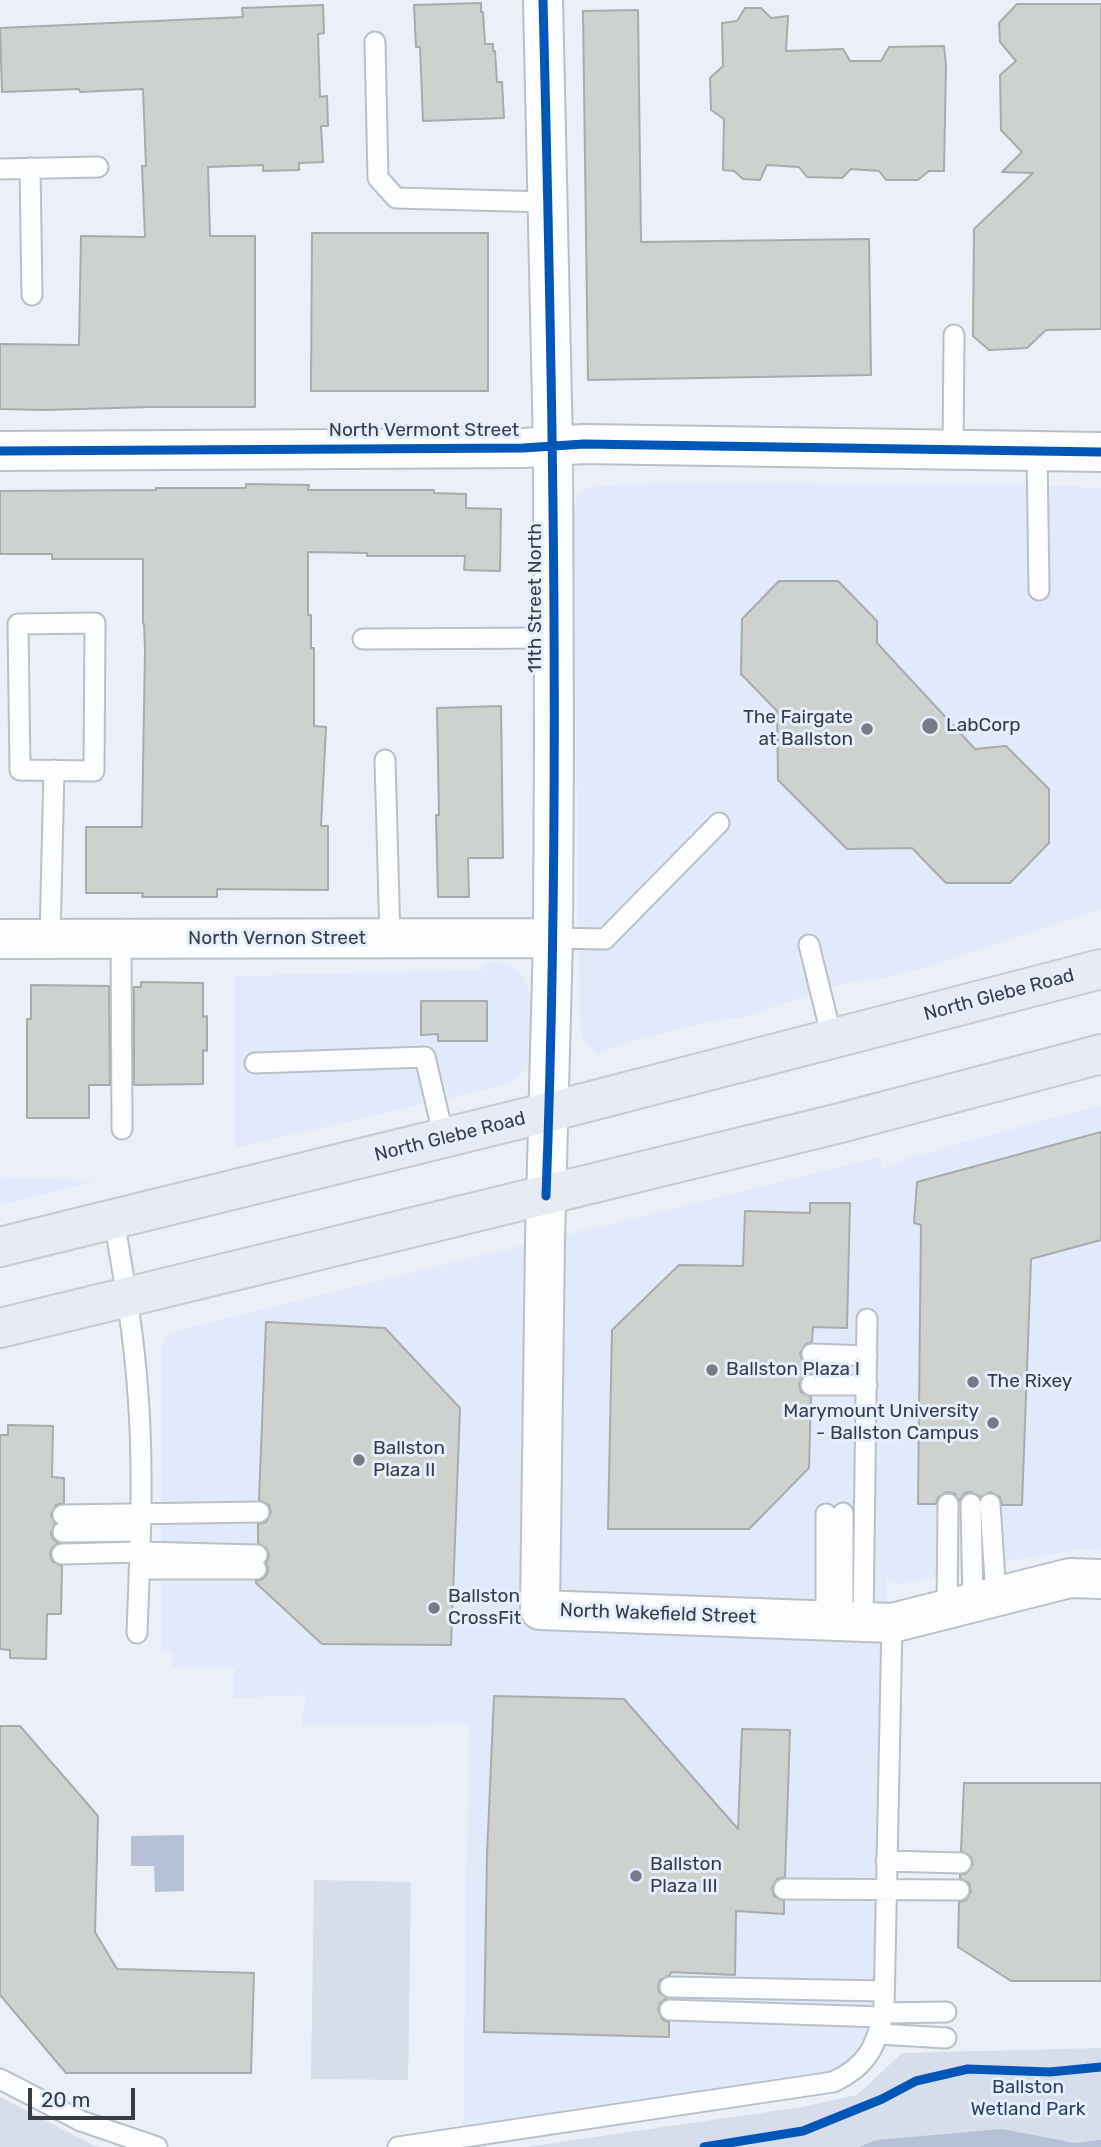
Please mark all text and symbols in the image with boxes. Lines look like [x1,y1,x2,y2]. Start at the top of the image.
street label: North Vermont Street [329,420,519,442]
street label: 11th Street North [525,523,547,673]
place label: The Fairgate at Ballston [743,707,853,751]
place label: LabCorp [946,715,1021,737]
marker: LabCorp [920,716,940,736]
marker: The Fairgate at Ballston [859,721,875,737]
street label: North Vernon Street [188,928,366,950]
street label: North Glebe Road [921,964,1077,1026]
street label: North Glebe Road [372,1107,528,1167]
place label: Ballston Plaza I [726,1359,860,1381]
marker: Ballston Plaza I [704,1362,720,1378]
place label: The Rixey [987,1371,1072,1393]
marker: The Rixey [965,1374,981,1390]
place label: Marymount University - Ballston Campus [783,1401,979,1445]
marker: Marymount University - Ballston Campus [985,1415,1001,1431]
place label: Ballston Plaza II [373,1438,445,1482]
marker: Ballston Plaza II [351,1452,367,1468]
place label: Ballston CrossFit [448,1586,521,1630]
street label: North Wakefield Street [559,1599,757,1629]
marker: Ballston CrossFit [426,1600,442,1616]
place label: Ballston Plaza III [650,1854,722,1898]
marker: Ballston Plaza III [628,1868,644,1884]
scale bar [32,2074,138,2118]
park label: Ballston Wetland Park [971,2077,1085,2121]
text: 20 m [41,2087,90,2112]

